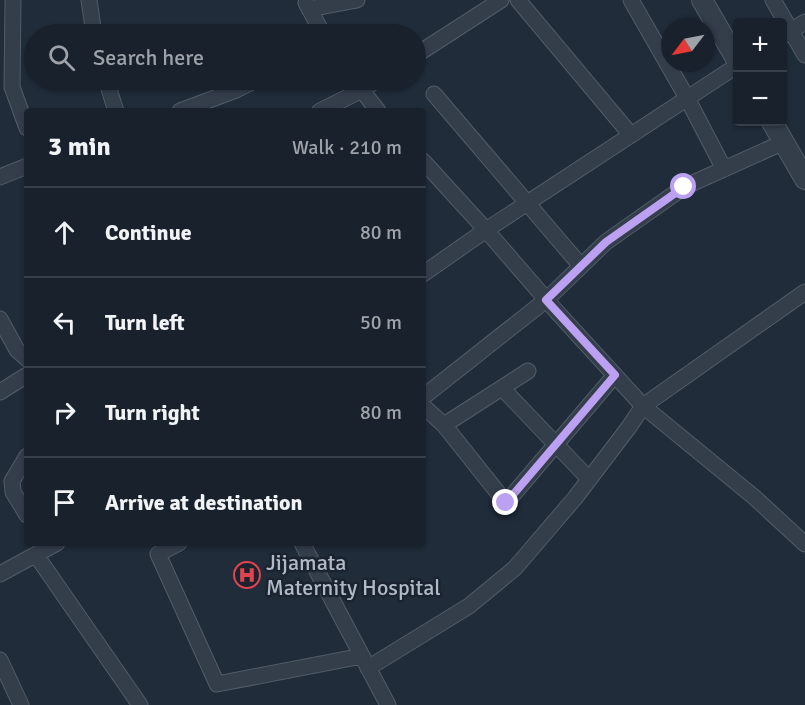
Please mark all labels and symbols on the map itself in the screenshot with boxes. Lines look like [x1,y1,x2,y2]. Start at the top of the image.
north arrow [661,18,715,72]
route start [670,173,696,199]
route end [492,489,518,515]
place label: Jijamata Maternity Hospital [266,549,441,601]
hospital icon: Jijamata Maternity Hospital [232,560,262,590]

